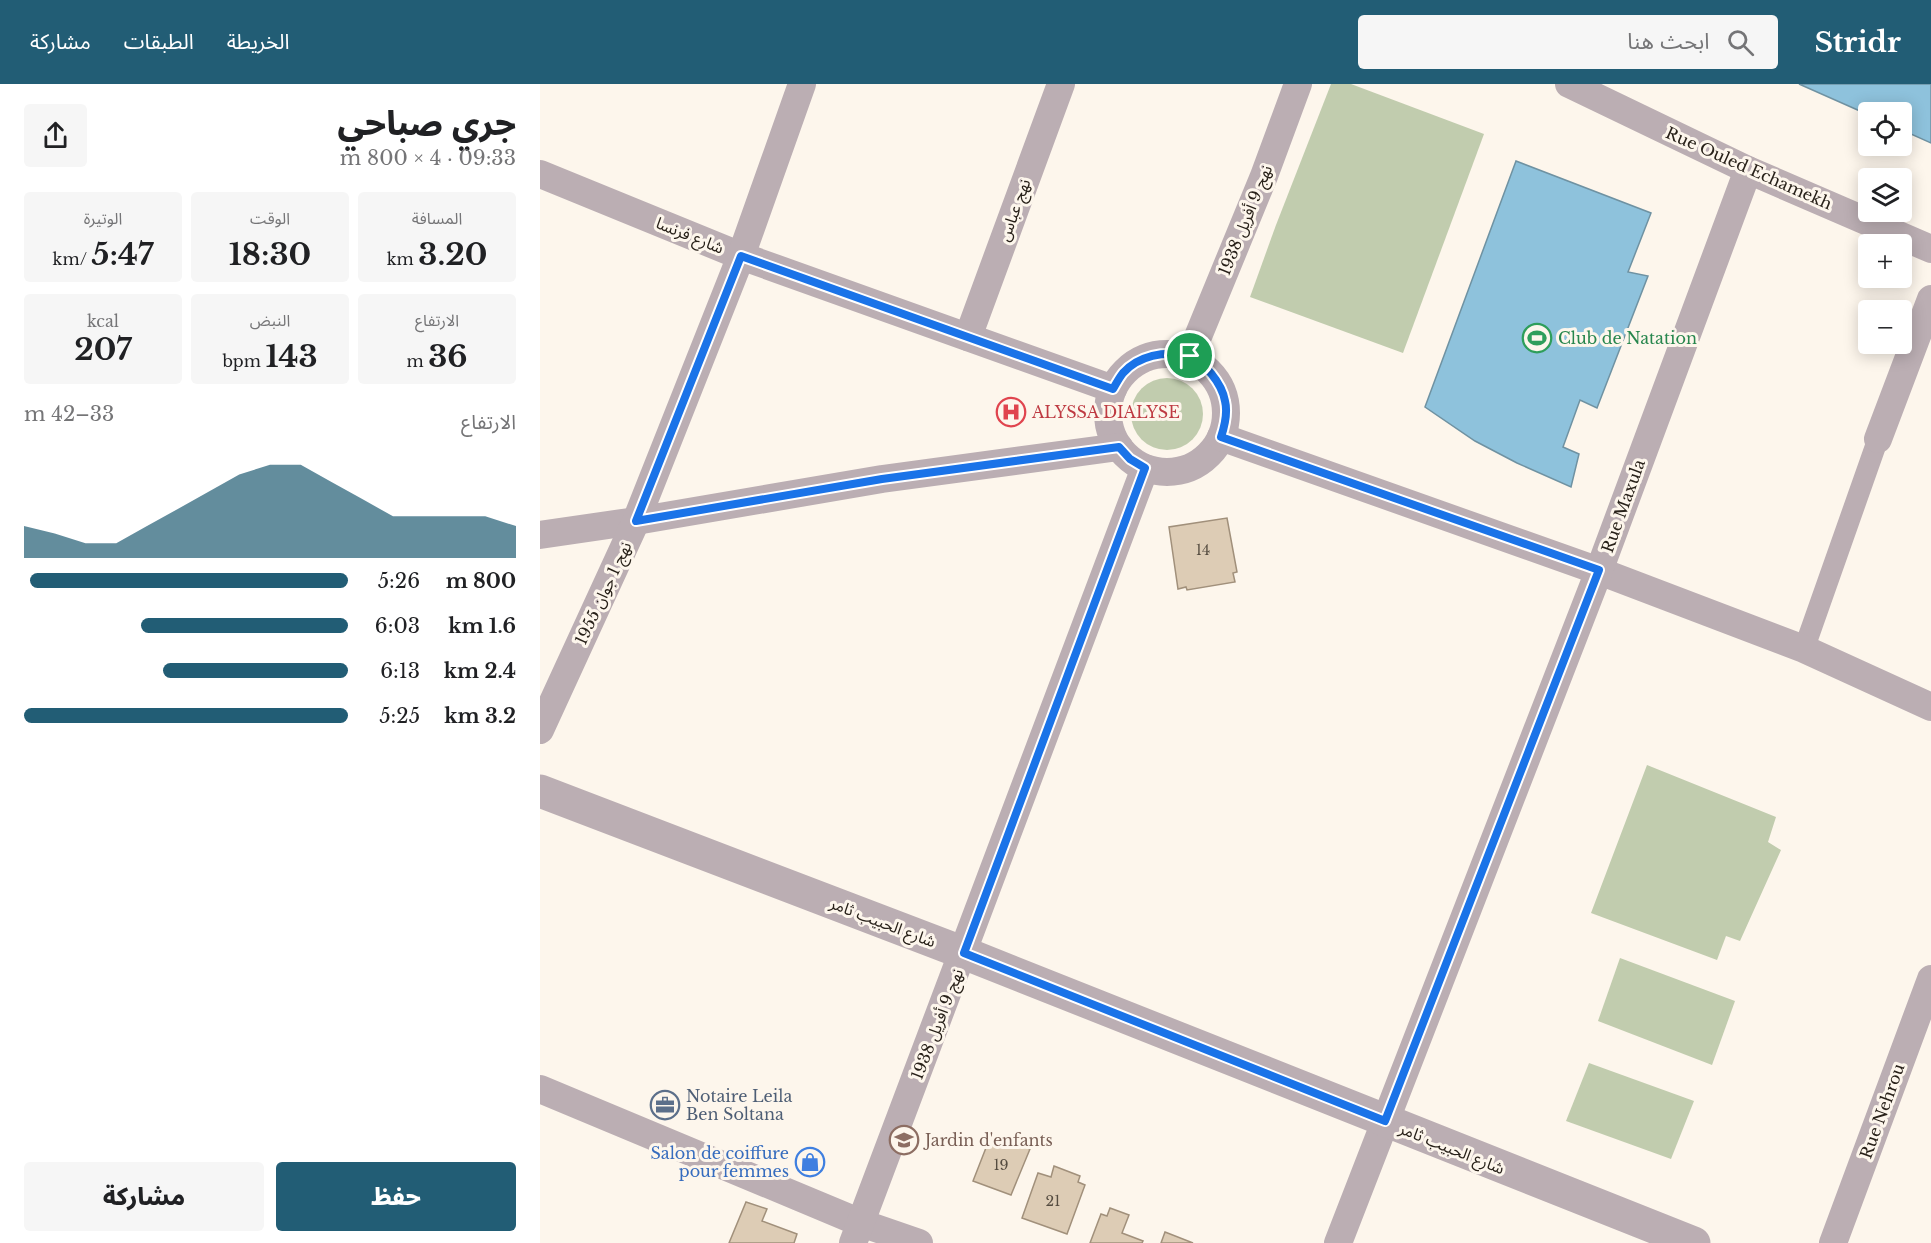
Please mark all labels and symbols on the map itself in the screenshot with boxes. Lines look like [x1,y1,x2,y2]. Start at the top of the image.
street label: Rue Ouled Echamekh [1663,122,1835,214]
street label: نهج 9 أفريل 1938 [1214,162,1279,279]
street label: نهج عباس [993,176,1037,245]
street label: شارع فرنسا [652,212,727,260]
sports icon: Club de Natation [1521,322,1553,354]
place label: Club de Natation [1558,328,1697,348]
pin [1164,330,1215,381]
hospital icon: ALYSSA DIALYSE [995,396,1027,428]
place label: ALYSSA DIALYSE [1031,402,1180,422]
street label: Rue Maxula [1597,456,1649,555]
street label: نهج 1 جوان 1955 [570,538,638,649]
house number: 14 [1196,541,1210,559]
street label: شارع الحبيب ثامر [825,892,939,954]
street label: نهج 9 أفريل 1938 [907,966,970,1083]
street label: Rue Nehrou [1856,1060,1909,1161]
place label: Notaire Leila Ben Soltana [686,1086,792,1124]
office icon: Notaire Leila Ben Soltana [649,1089,681,1121]
street label: شارع الحبيب ثامر [1394,1117,1508,1181]
school or university icon: Jardin d'enfants [888,1124,920,1156]
place label: Jardin d'enfants [923,1130,1053,1150]
place label: Salon de coiffure pour femmes [650,1143,789,1181]
shop icon: Salon de coiffure pour femmes [794,1146,826,1178]
house number: 19 [993,1156,1009,1174]
house number: 21 [1046,1192,1060,1210]

